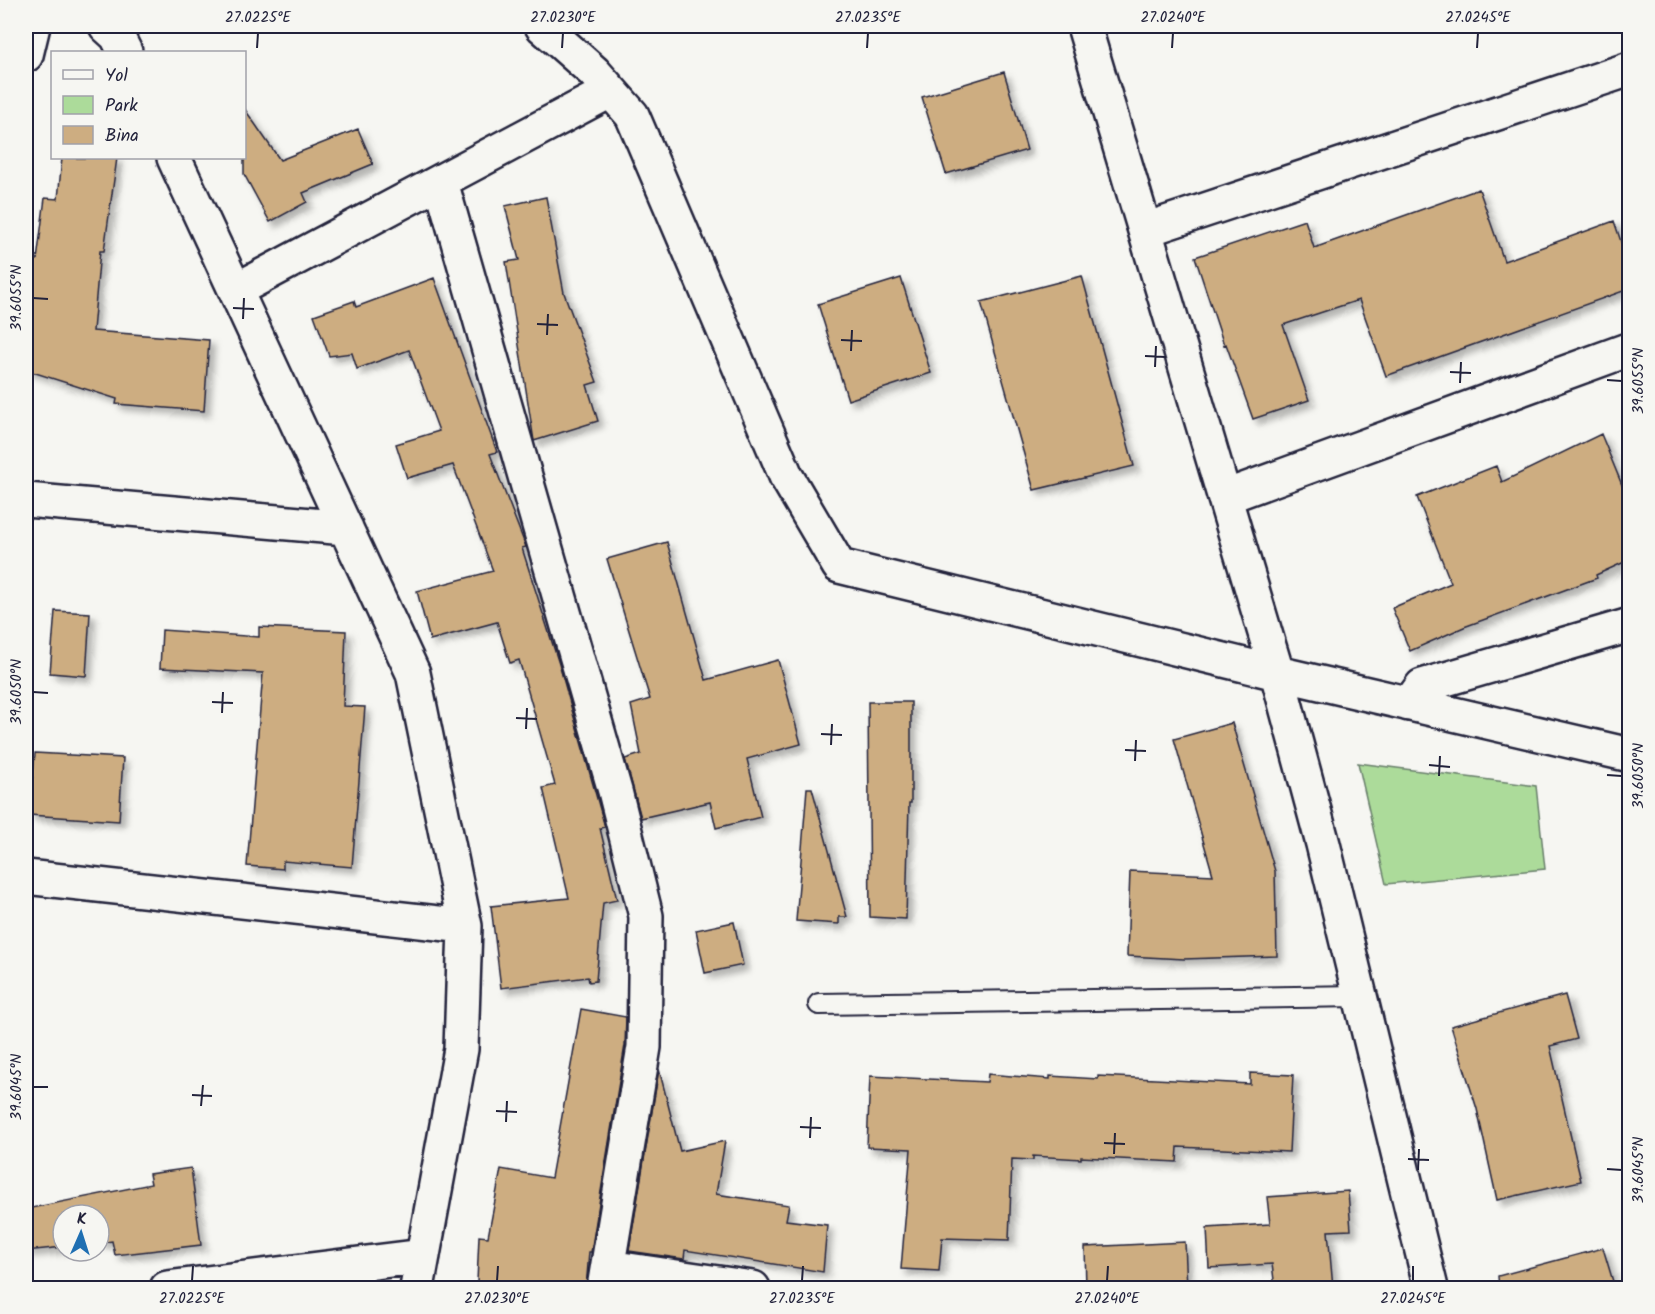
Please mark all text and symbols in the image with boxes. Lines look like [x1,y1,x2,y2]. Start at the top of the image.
text: 27.0225°E [225,6,292,30]
text: 27.0230°E [530,6,597,30]
text: 27.0235°E [835,6,902,30]
text: 27.0240°E [1140,6,1207,30]
text: 27.0245°E [1445,6,1512,30]
legend [51,51,246,159]
text: Yol [105,62,129,91]
text: Park [105,92,138,121]
text: Bina [105,122,139,151]
text: 39.6055°N [5,265,29,331]
text: 39.6055°N [1627,348,1651,414]
text: 39.6050°N [5,659,29,725]
text: 39.6050°N [1627,743,1651,809]
text: 39.6045°N [5,1054,29,1120]
text: 39.6045°N [1627,1137,1651,1203]
north arrow [51,1203,111,1263]
text: K [76,1207,88,1232]
text: 27.0225°E [159,1287,226,1311]
text: 27.0230°E [464,1287,531,1311]
text: 27.0235°E [769,1287,836,1311]
text: 27.0240°E [1074,1287,1141,1311]
text: 27.0245°E [1380,1287,1447,1311]

